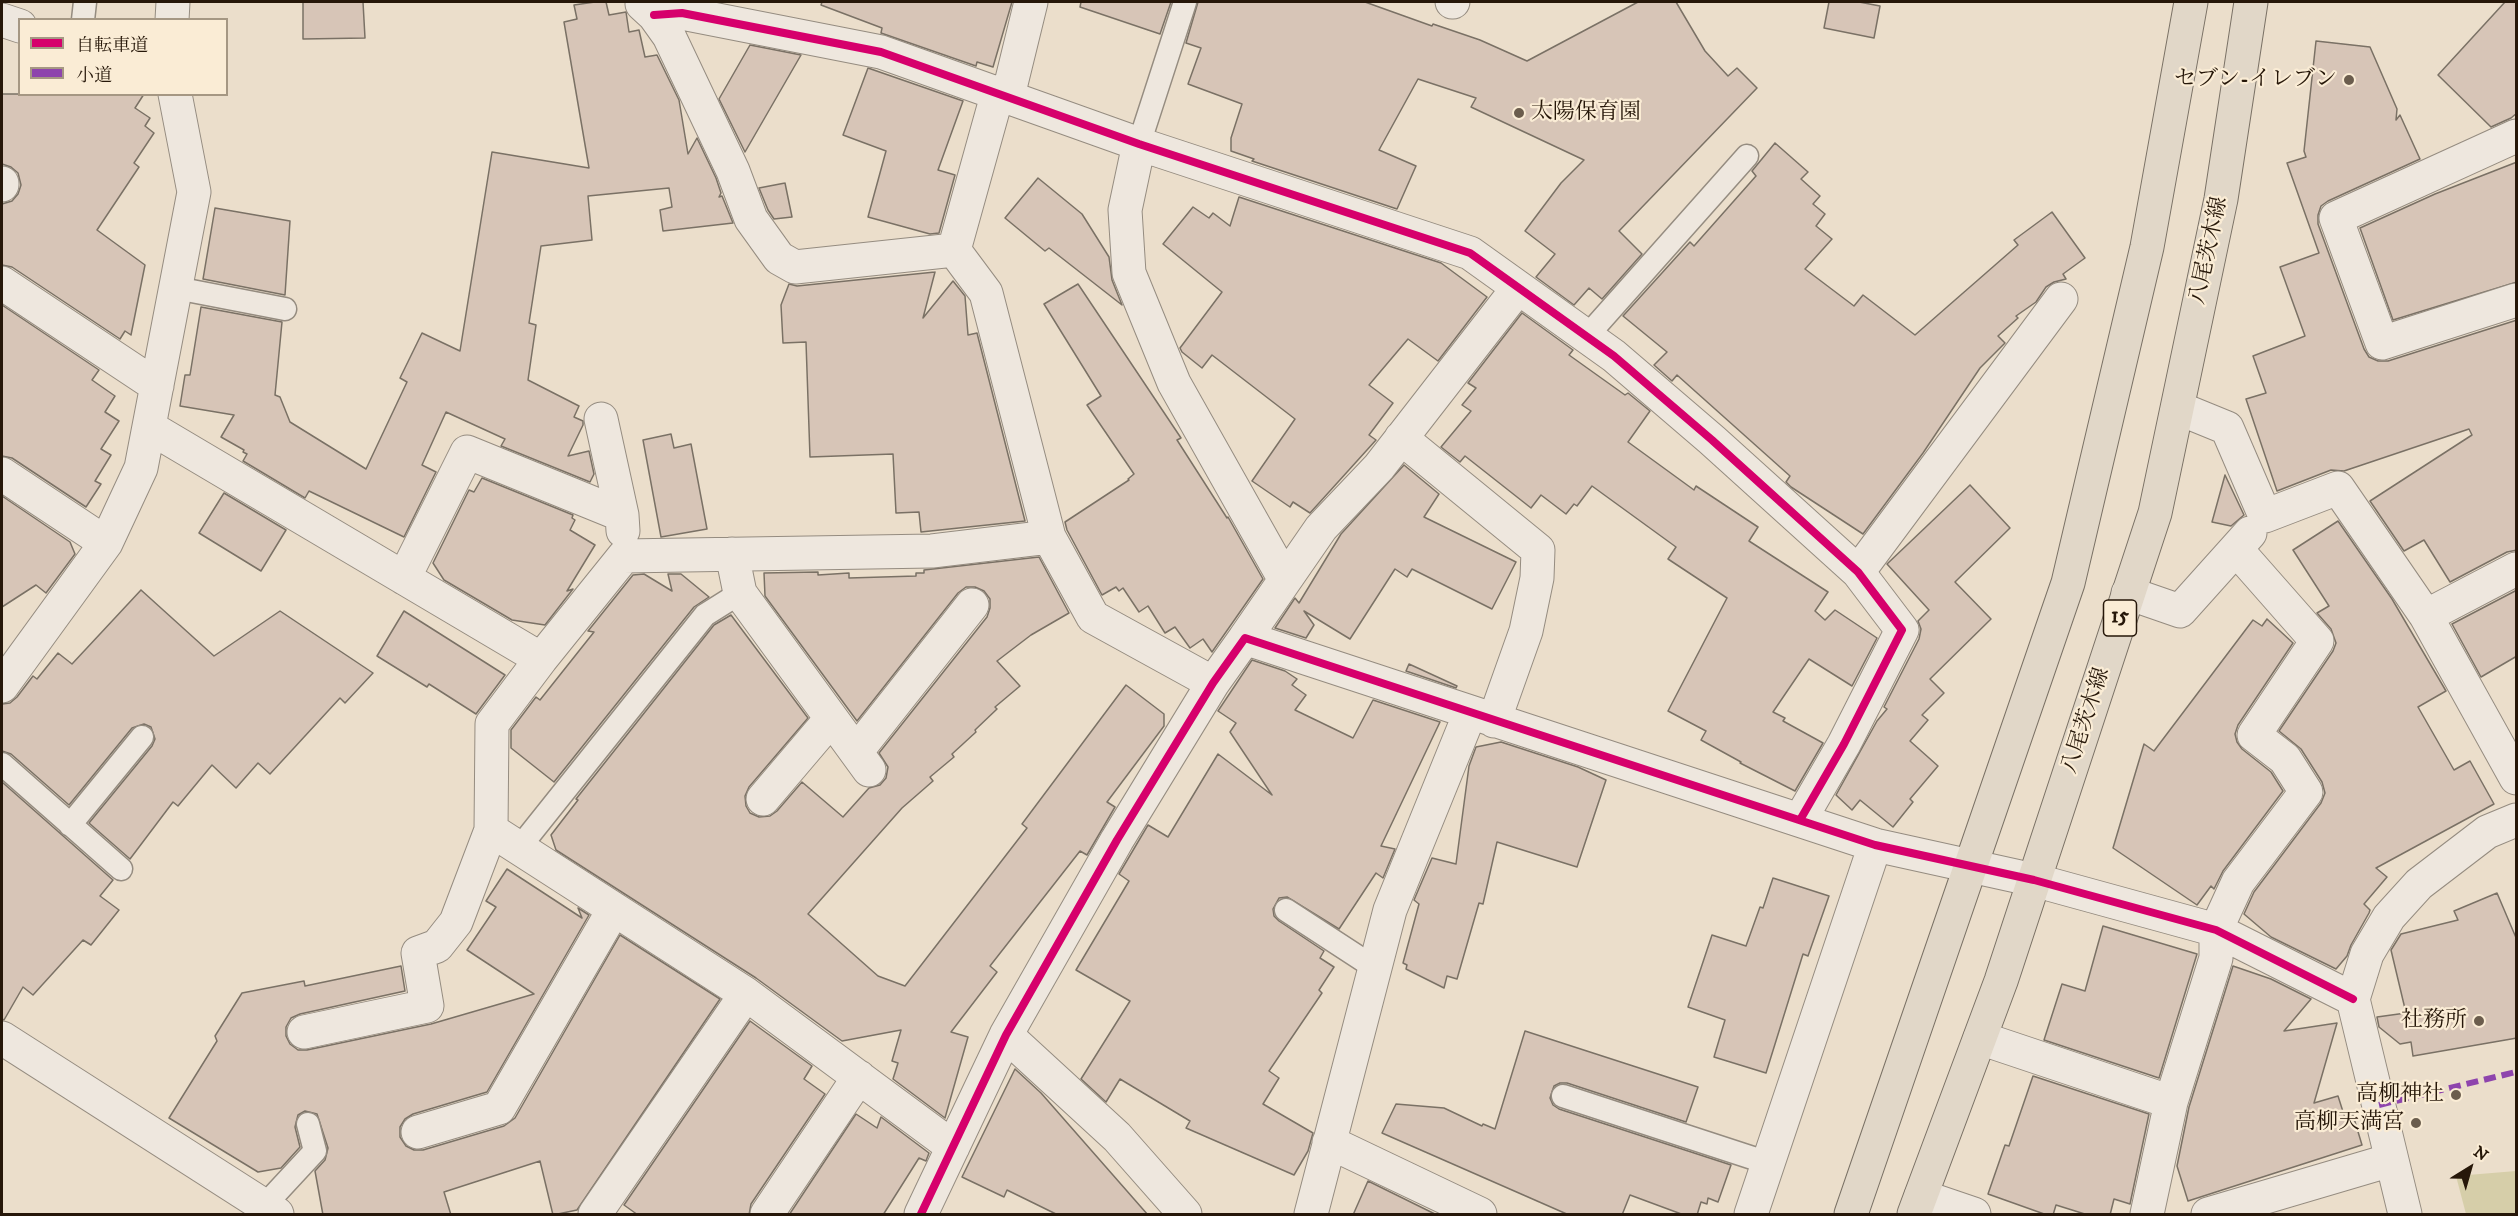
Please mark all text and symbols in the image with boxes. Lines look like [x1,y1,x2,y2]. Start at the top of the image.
legend [18,18,228,96]
text: 自転車道 [76,35,148,57]
text: 小道 [76,65,112,87]
place label: セブン-イレブン [2174,67,2337,93]
marker: セブン-イレブン [2342,73,2356,87]
place label: 太陽保育園 [1531,100,1641,126]
marker: 太陽保育園 [1512,106,1526,120]
street label: 八尾茨木線 [2186,194,2234,308]
road number: 15 [2104,600,2136,636]
street label: 八尾茨木線 [2057,665,2117,777]
place label: 社務所 [2401,1008,2467,1034]
marker: 社務所 [2472,1014,2486,1028]
place label: 高柳神社 [2356,1082,2444,1108]
marker: 高柳神社 [2449,1088,2463,1102]
place label: 高柳天満宮 [2294,1110,2404,1136]
marker: 高柳天満宮 [2409,1116,2423,1130]
north arrow [2440,1138,2500,1198]
text: N [2470,1142,2492,1166]

